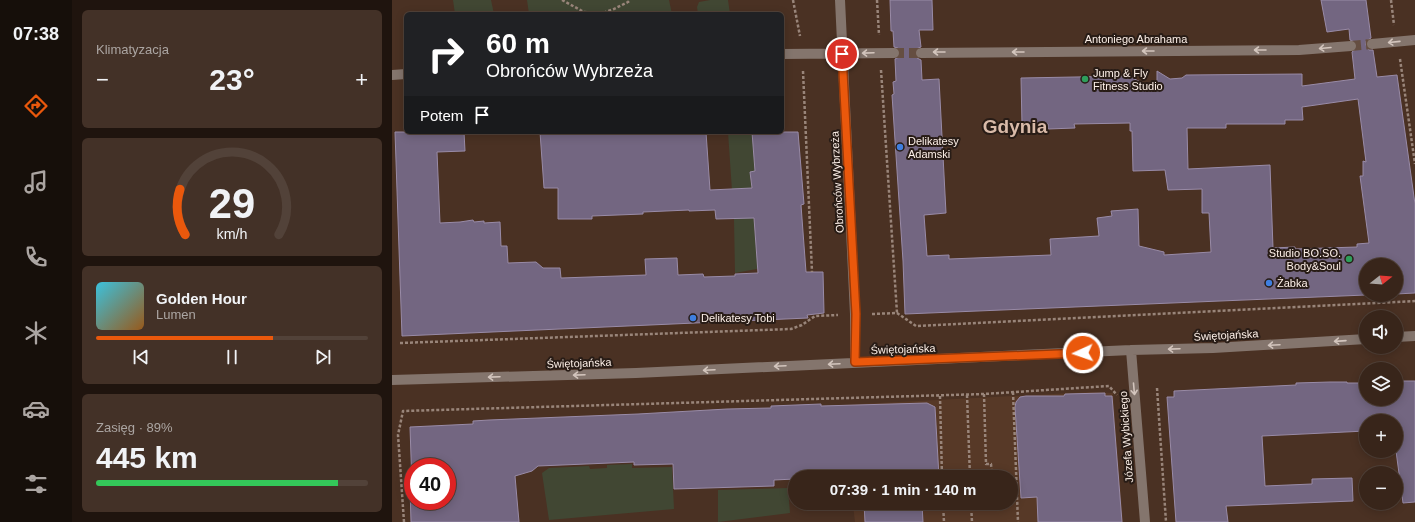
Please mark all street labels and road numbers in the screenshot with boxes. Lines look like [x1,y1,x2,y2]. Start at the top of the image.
street label: Antoniego Abrahama [1085,33,1188,45]
street label: Obrońców Wybrzeża [828,130,846,233]
street label: Świętojańska [1193,327,1260,343]
street label: Świętojańska [870,342,936,356]
street label: Świętojańska [546,356,612,370]
street label: Józefa Wybickiego [1117,391,1135,483]

